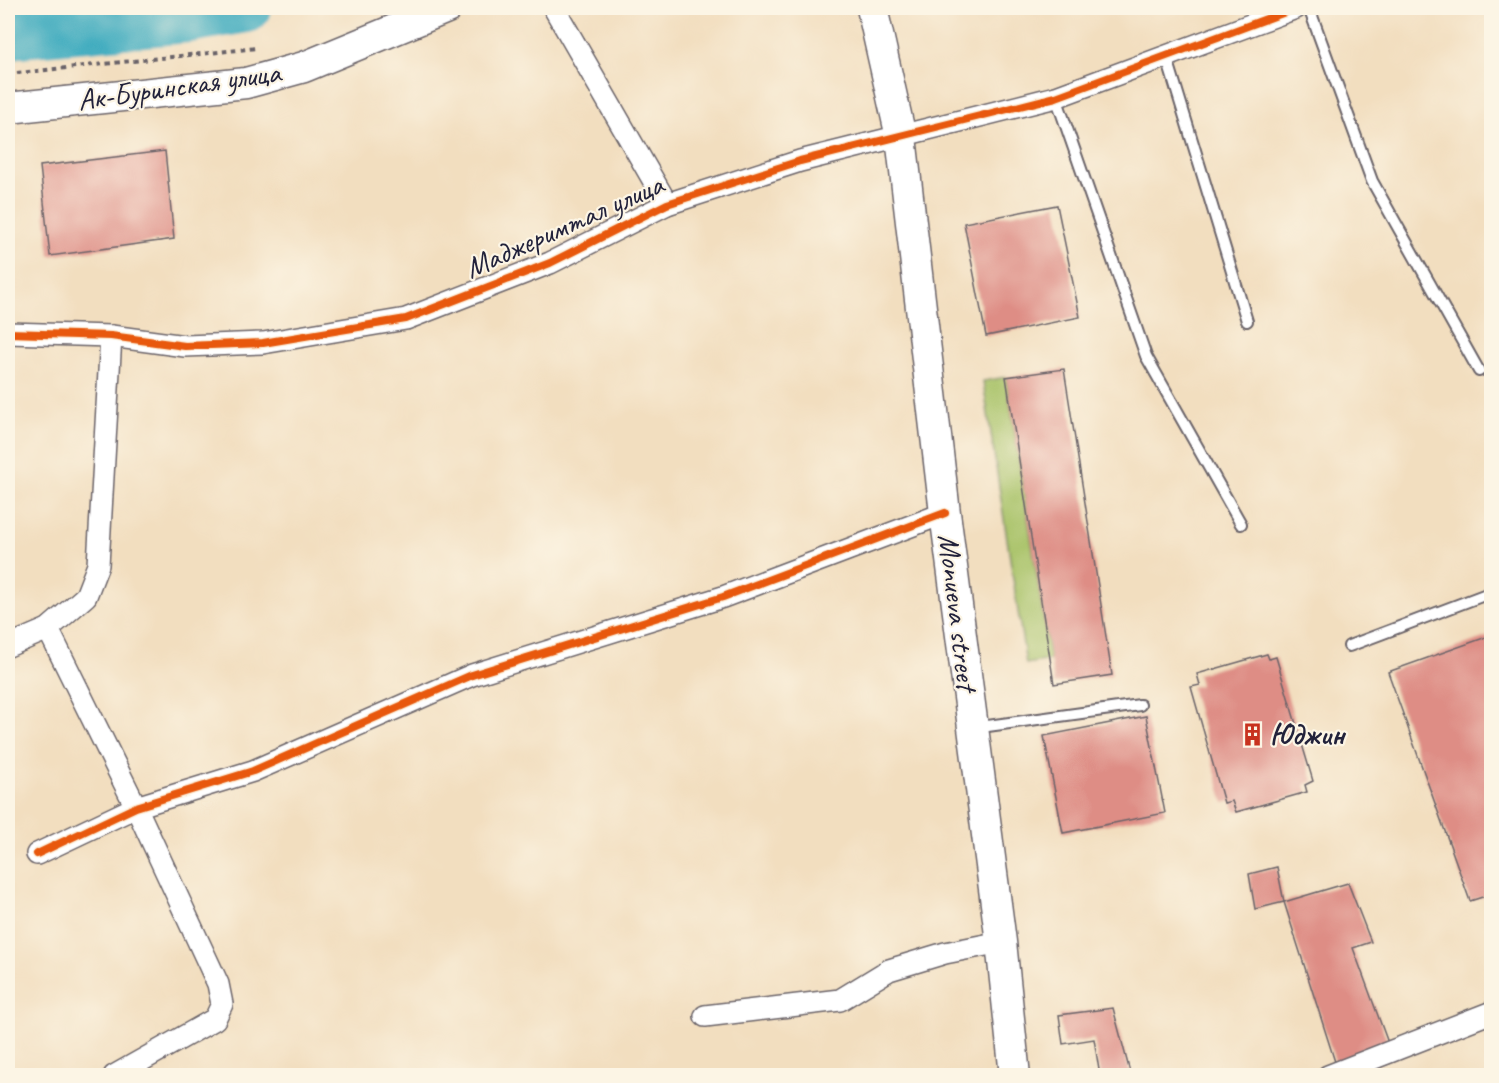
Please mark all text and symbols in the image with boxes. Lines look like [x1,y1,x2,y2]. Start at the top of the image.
street label: Ак-Буринская улица [75,53,285,119]
street label: Маджеримтал улица [459,164,671,287]
street label: Monueva street [930,532,987,696]
place label: Юджин [1270,715,1347,753]
building icon: Юджин [1239,721,1265,747]

